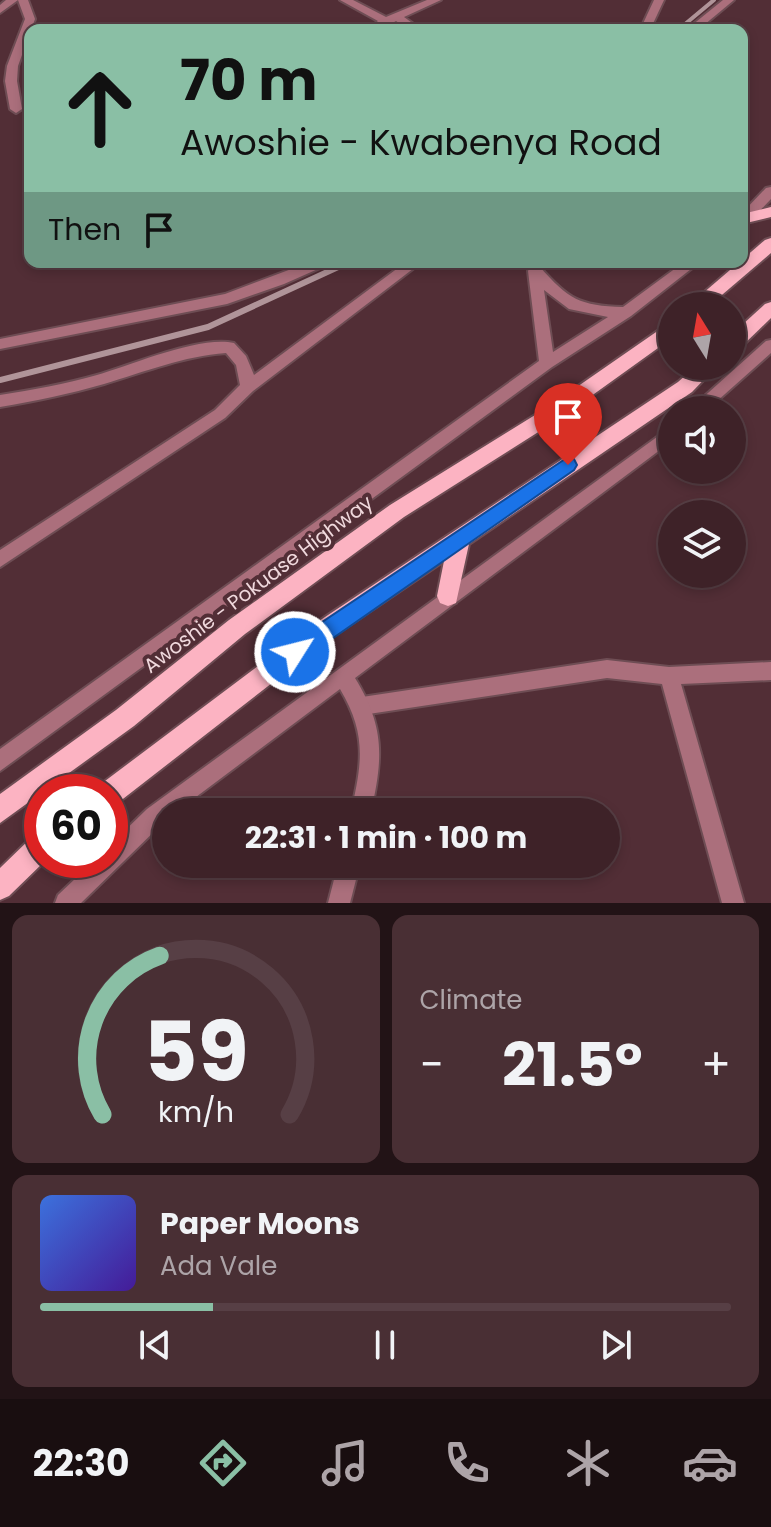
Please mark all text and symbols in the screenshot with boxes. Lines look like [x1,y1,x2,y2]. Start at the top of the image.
text: 70 m [180,41,318,120]
icon: ahead [48,56,152,160]
text: Awoshie - Kwabenya Road [180,117,662,168]
text: Then [48,208,121,251]
icon: arrive [137,208,181,252]
north arrow [658,292,746,380]
map controls [658,292,746,588]
pin [534,383,602,465]
icon: arrive [546,395,590,439]
button: sound [658,396,746,484]
street label: Awoshie - Pokuase Highway [138,488,378,680]
button: layers [658,500,746,588]
position arrow [253,610,337,694]
speed limit sign: 60 [24,774,128,878]
text: 22:31 · 1 min · 100 m [245,816,527,859]
text: Climate [420,982,522,1018]
text: 59 [143,994,248,1110]
text: 21.5° [502,1023,643,1107]
text: − [420,1034,444,1095]
text: + [701,1034,731,1095]
text: km/h [158,1092,234,1132]
text: Paper Moons [160,1202,360,1245]
text: Ada Vale [160,1248,277,1284]
icon: previous [133,1323,177,1367]
icon: pause [363,1323,407,1367]
icon: next [594,1323,638,1367]
icon: directions [195,1435,251,1491]
icon: music [317,1435,373,1491]
icon: phone [439,1435,495,1491]
icon: climate [560,1435,616,1491]
icon: car [682,1435,738,1491]
text: 22:30 [33,1438,129,1489]

